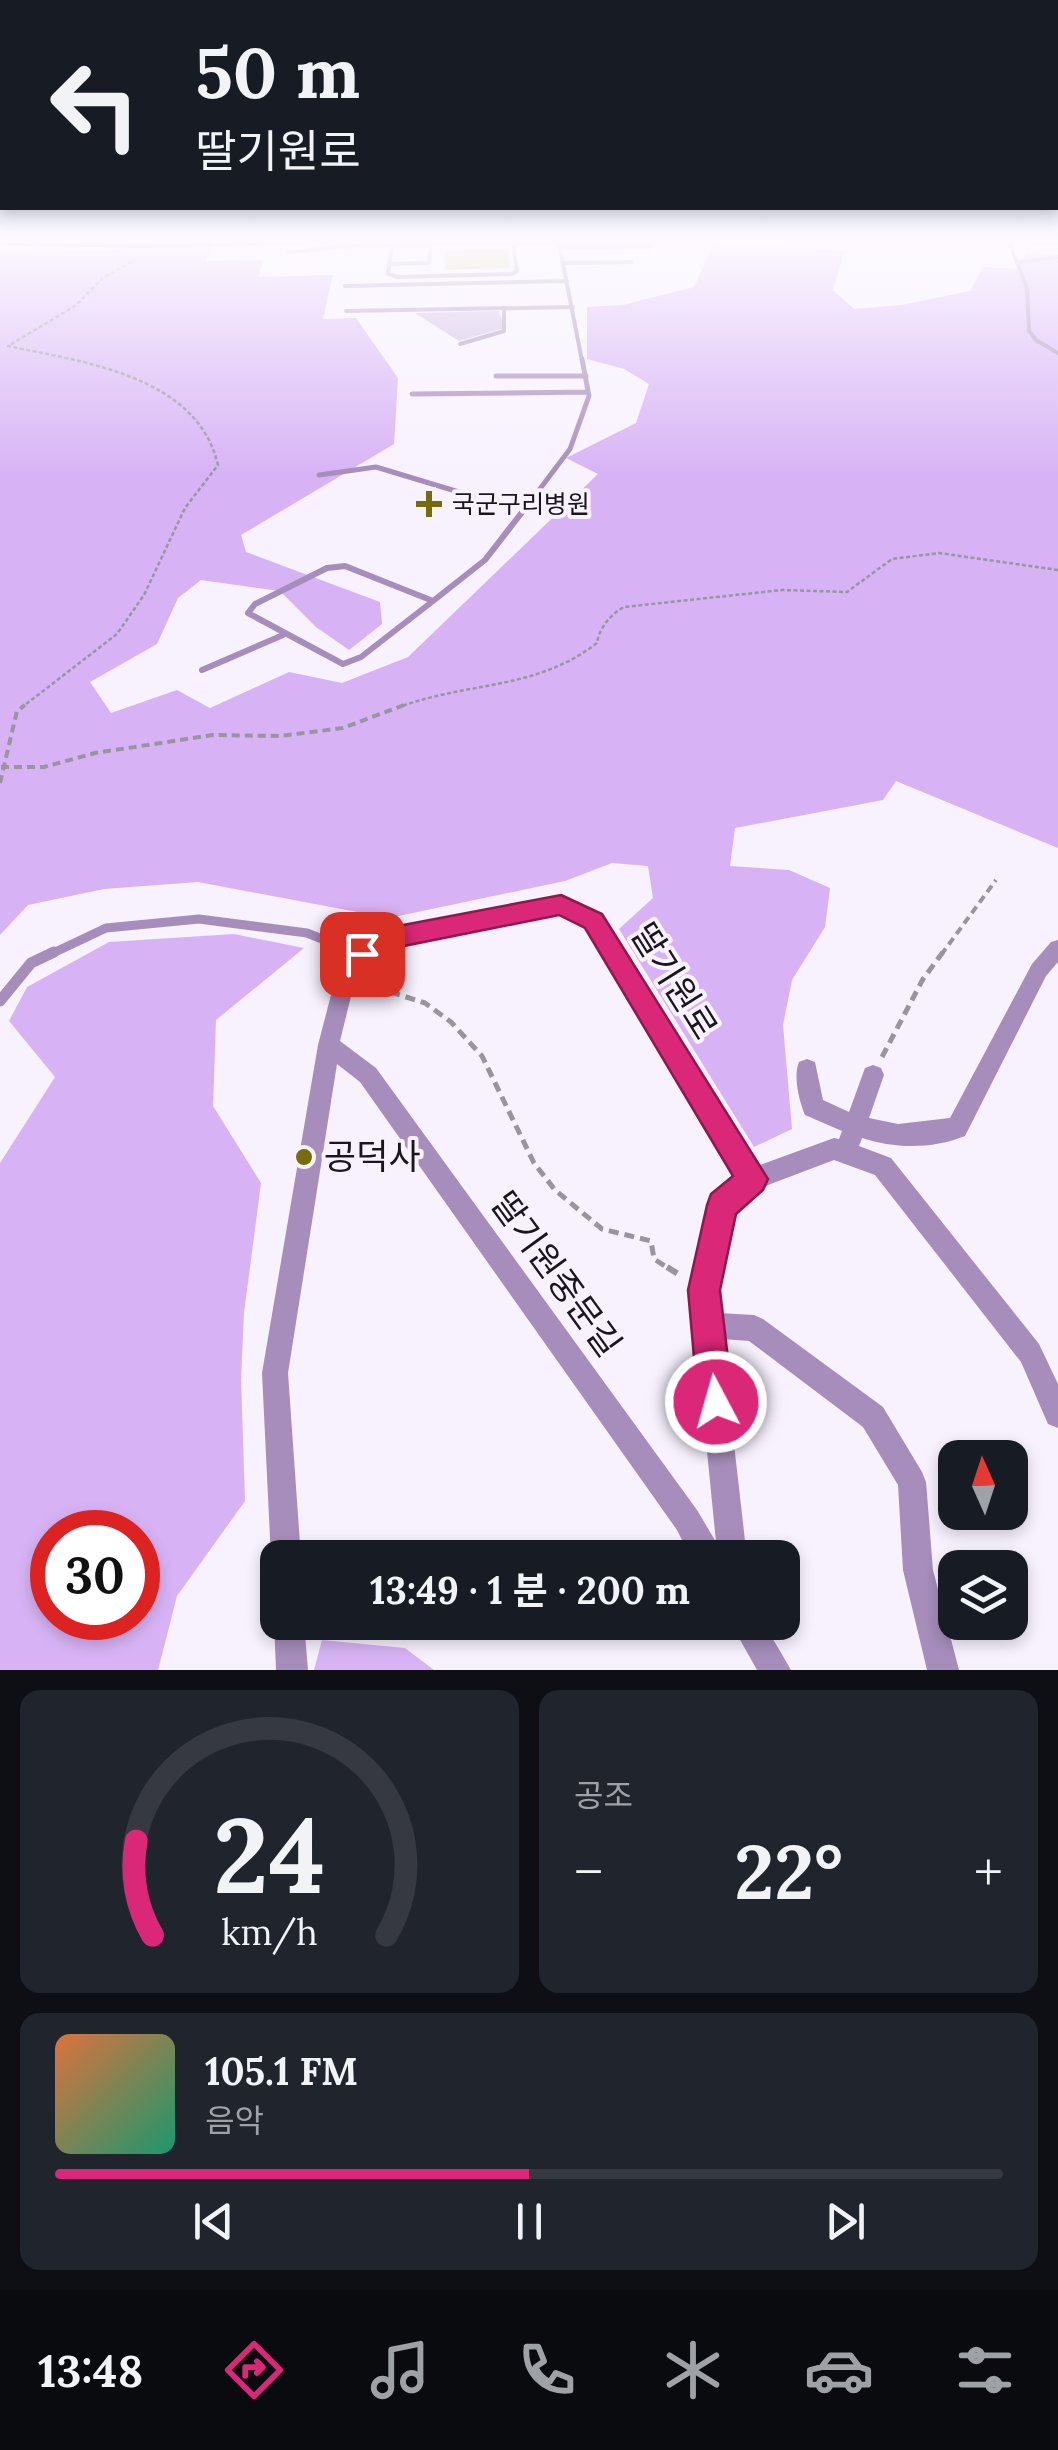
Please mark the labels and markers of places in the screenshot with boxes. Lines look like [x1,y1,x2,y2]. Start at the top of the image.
place label: 국군구리병원 [452,488,590,520]
marker: 국군구리병원 [416,491,442,517]
pin [320,912,405,997]
place label: 공덕사 [324,1134,421,1179]
marker: 공덕사 [293,1146,315,1168]

